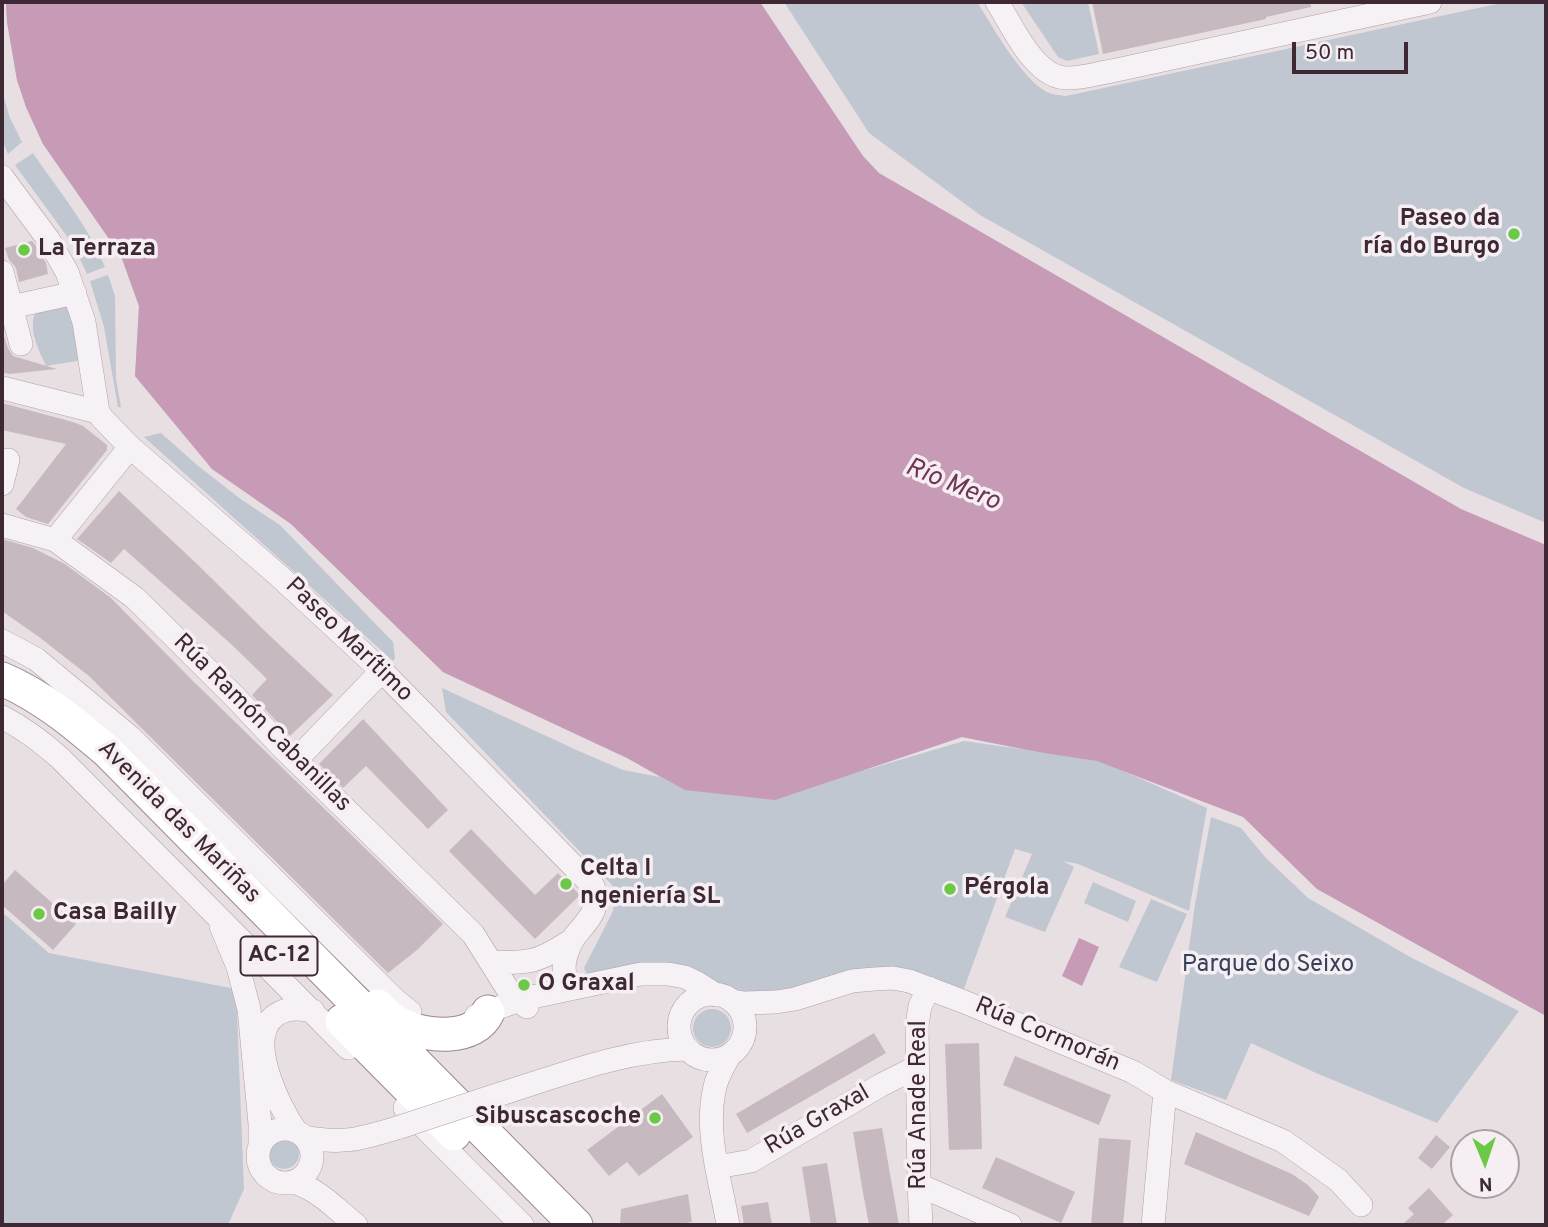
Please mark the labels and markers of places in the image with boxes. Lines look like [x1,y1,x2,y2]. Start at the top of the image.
place label: Paseo da ría do Burgo [1363,206,1500,262]
marker: Paseo da ría do Burgo [1506,226,1522,242]
place label: La Terraza [38,236,156,264]
marker: La Terraza [16,242,32,258]
place label: Celta I ngeniería SL [580,856,720,912]
place label: Pérgola [964,875,1049,903]
marker: Celta I ngeniería SL [558,876,574,892]
marker: Pérgola [942,881,958,897]
place label: Casa Bailly [53,900,177,928]
marker: Casa Bailly [31,906,47,922]
place label: O Graxal [538,971,635,999]
marker: O Graxal [516,977,532,993]
place label: Sibuscascoche [475,1104,641,1132]
marker: Sibuscascoche [647,1110,663,1126]

